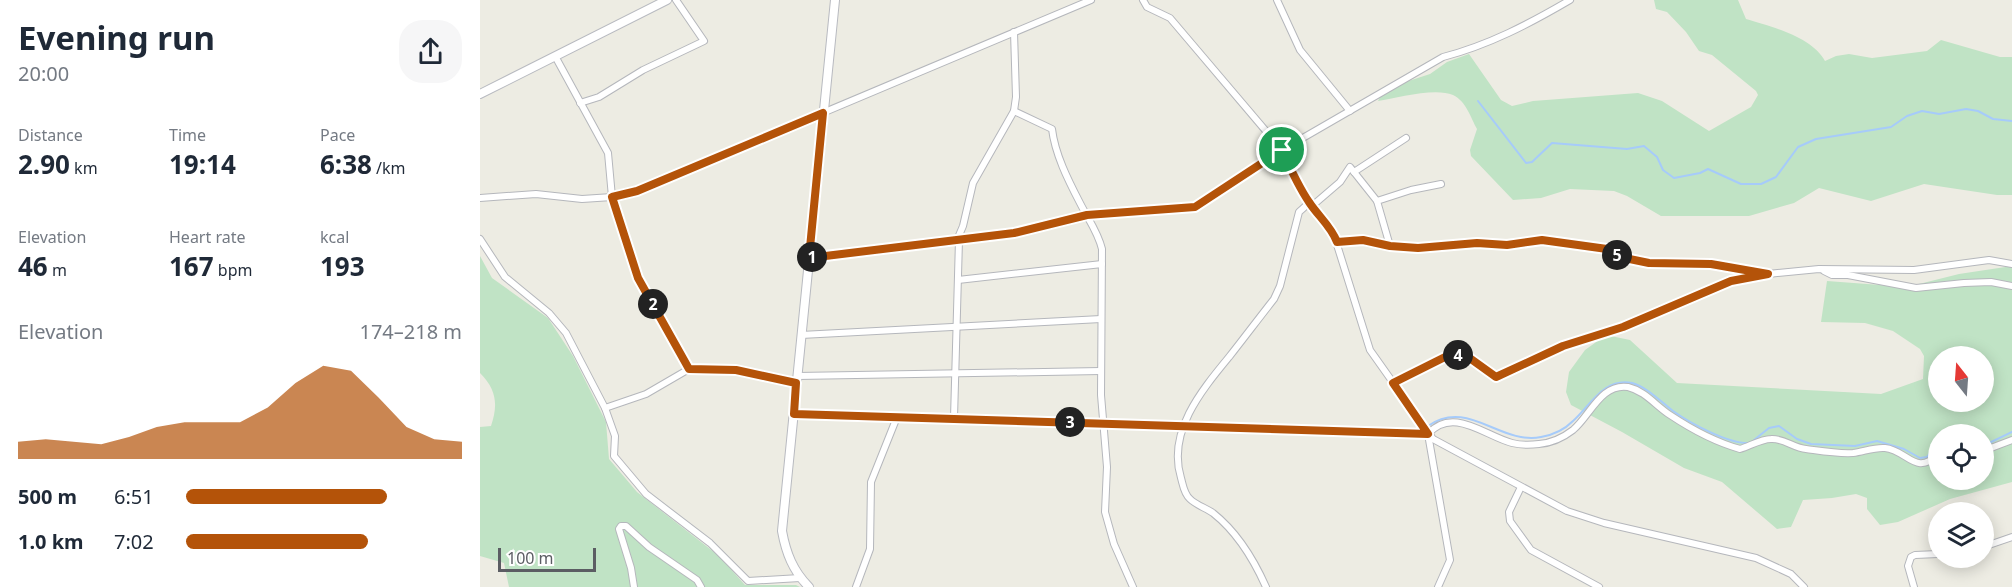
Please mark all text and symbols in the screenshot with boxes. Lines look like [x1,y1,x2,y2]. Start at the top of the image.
text: Evening run [18,15,215,60]
button: share [399,20,462,83]
text: 20:00 [18,60,69,87]
text: Distance [18,124,83,146]
text: Time [169,124,206,146]
text: Pace [320,124,355,146]
pin [1256,124,1307,175]
icon: arrive [1265,133,1298,166]
text: 2.90 [18,146,70,182]
text: 19:14 [169,146,236,182]
text: 6:38 [320,146,372,182]
text: km [70,157,98,179]
text: /km [372,157,406,179]
text: Elevation [18,226,86,248]
text: Heart rate [169,226,245,248]
text: kcal [320,226,349,248]
pin: 5 [1602,240,1632,270]
pin: 1 [797,242,827,272]
text: 5 [1612,244,1622,266]
text: 1 [807,246,817,268]
text: 46 [18,248,48,284]
text: 167 [169,248,214,284]
text: 193 [320,248,365,284]
text: m [48,259,67,281]
text: bpm [214,259,252,281]
pin: 2 [638,289,668,319]
text: 2 [648,293,658,315]
text: Elevation [18,318,103,345]
text: 174–218 m [359,318,462,345]
pin: 4 [1443,340,1473,370]
text: 4 [1453,344,1463,366]
north arrow [1928,346,1994,412]
map controls [1928,346,1994,568]
pin: 3 [1055,407,1085,437]
text: 3 [1065,411,1075,433]
button: locate [1928,424,1994,490]
text: 500 m [18,483,77,510]
text: 6:51 [114,483,154,510]
button: layers [1928,502,1994,568]
text: 1.0 km [18,528,84,555]
text: 7:02 [114,528,154,555]
scale bar [498,545,596,572]
text: 100 m [507,547,554,569]

